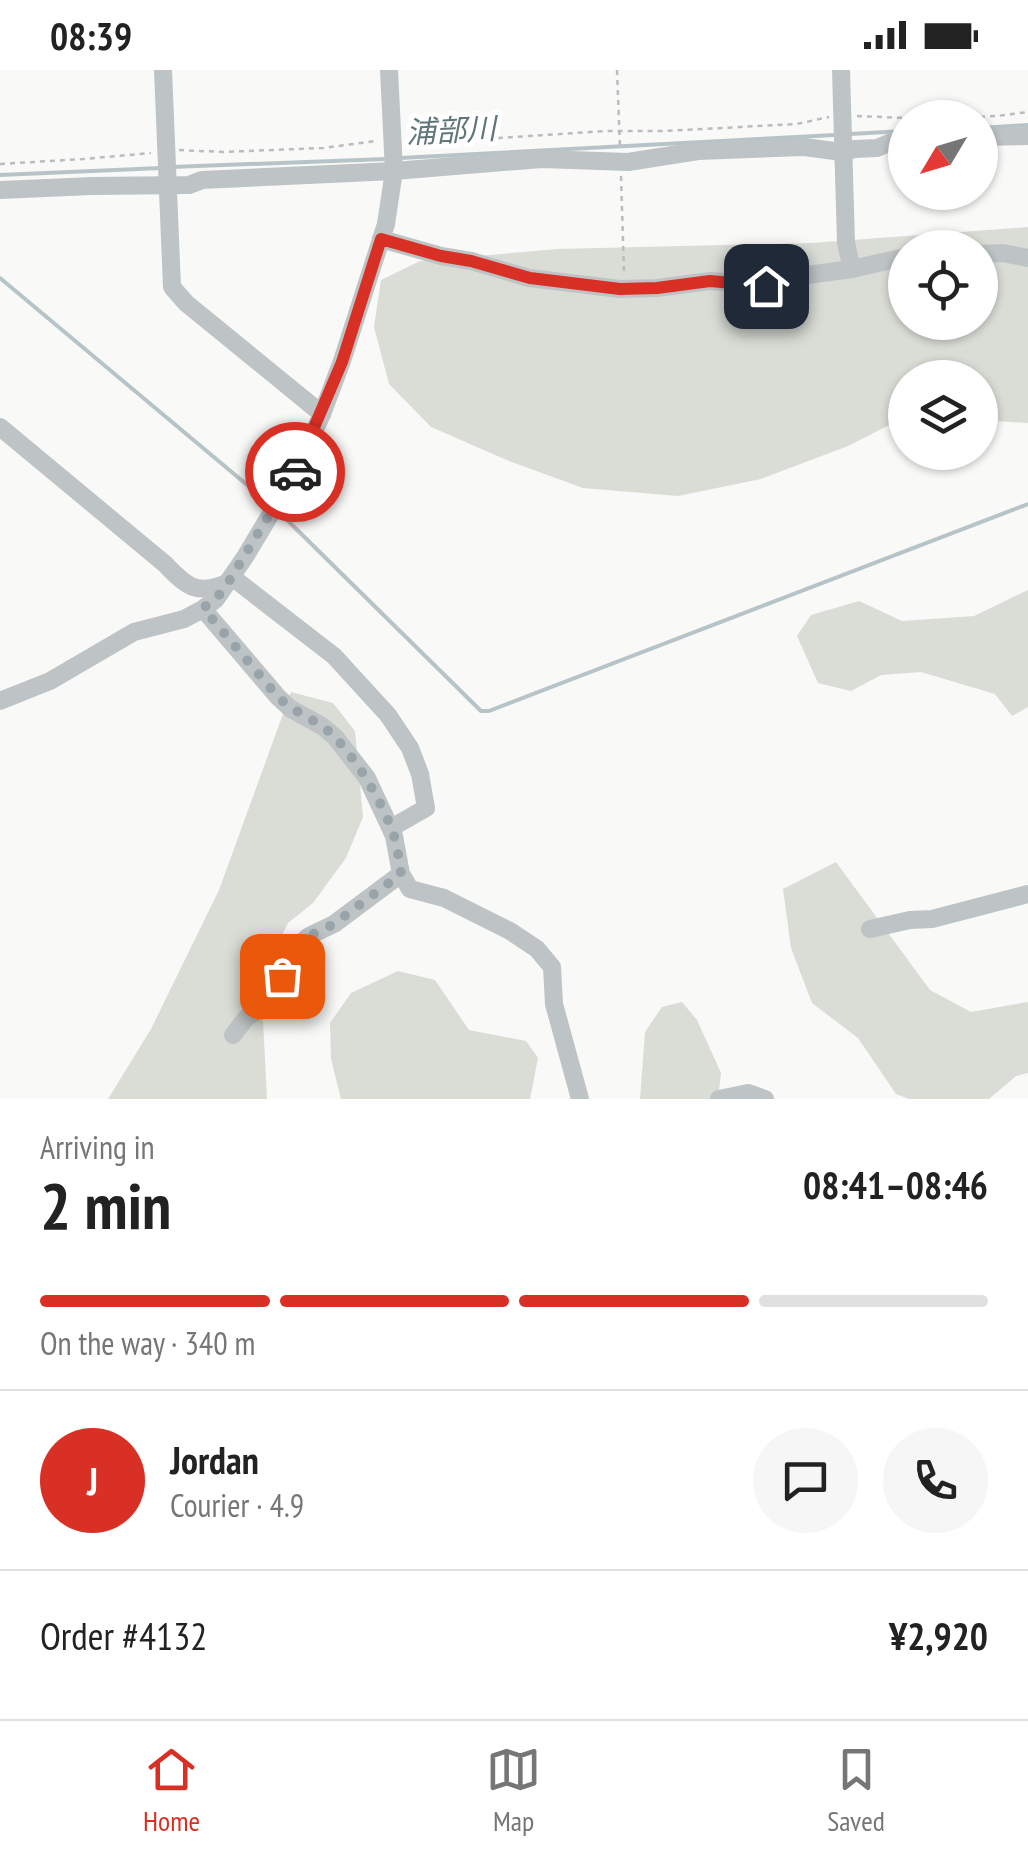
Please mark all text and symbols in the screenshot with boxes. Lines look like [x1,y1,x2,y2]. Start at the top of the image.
text: 08:39 [50,11,132,60]
north arrow [888,100,998,210]
map controls [888,100,998,470]
water label: 浦部川 [405,108,500,151]
button: locate [888,230,998,340]
pin [724,244,809,329]
icon: home [739,259,794,314]
button: layers [888,360,998,470]
courier [245,422,345,522]
icon: car [268,445,323,500]
pin [240,934,325,1019]
icon: bag [255,949,310,1004]
text: Arriving in [40,1126,155,1168]
text: 08:41–08:46 [803,1160,988,1209]
text: 2 min [40,1163,171,1247]
text: On the way · 340 m [40,1322,255,1364]
button: chat [753,1428,858,1533]
button: phone [883,1428,988,1533]
text: Jordan [170,1435,259,1484]
text: J [87,1456,98,1505]
text: Courier · 4.9 [170,1484,304,1526]
text: Order #4132 [40,1611,207,1660]
text: ¥2,920 [889,1611,988,1660]
tab: Home [143,1742,200,1839]
tab: Map [486,1742,541,1839]
tab: Saved [827,1742,885,1839]

